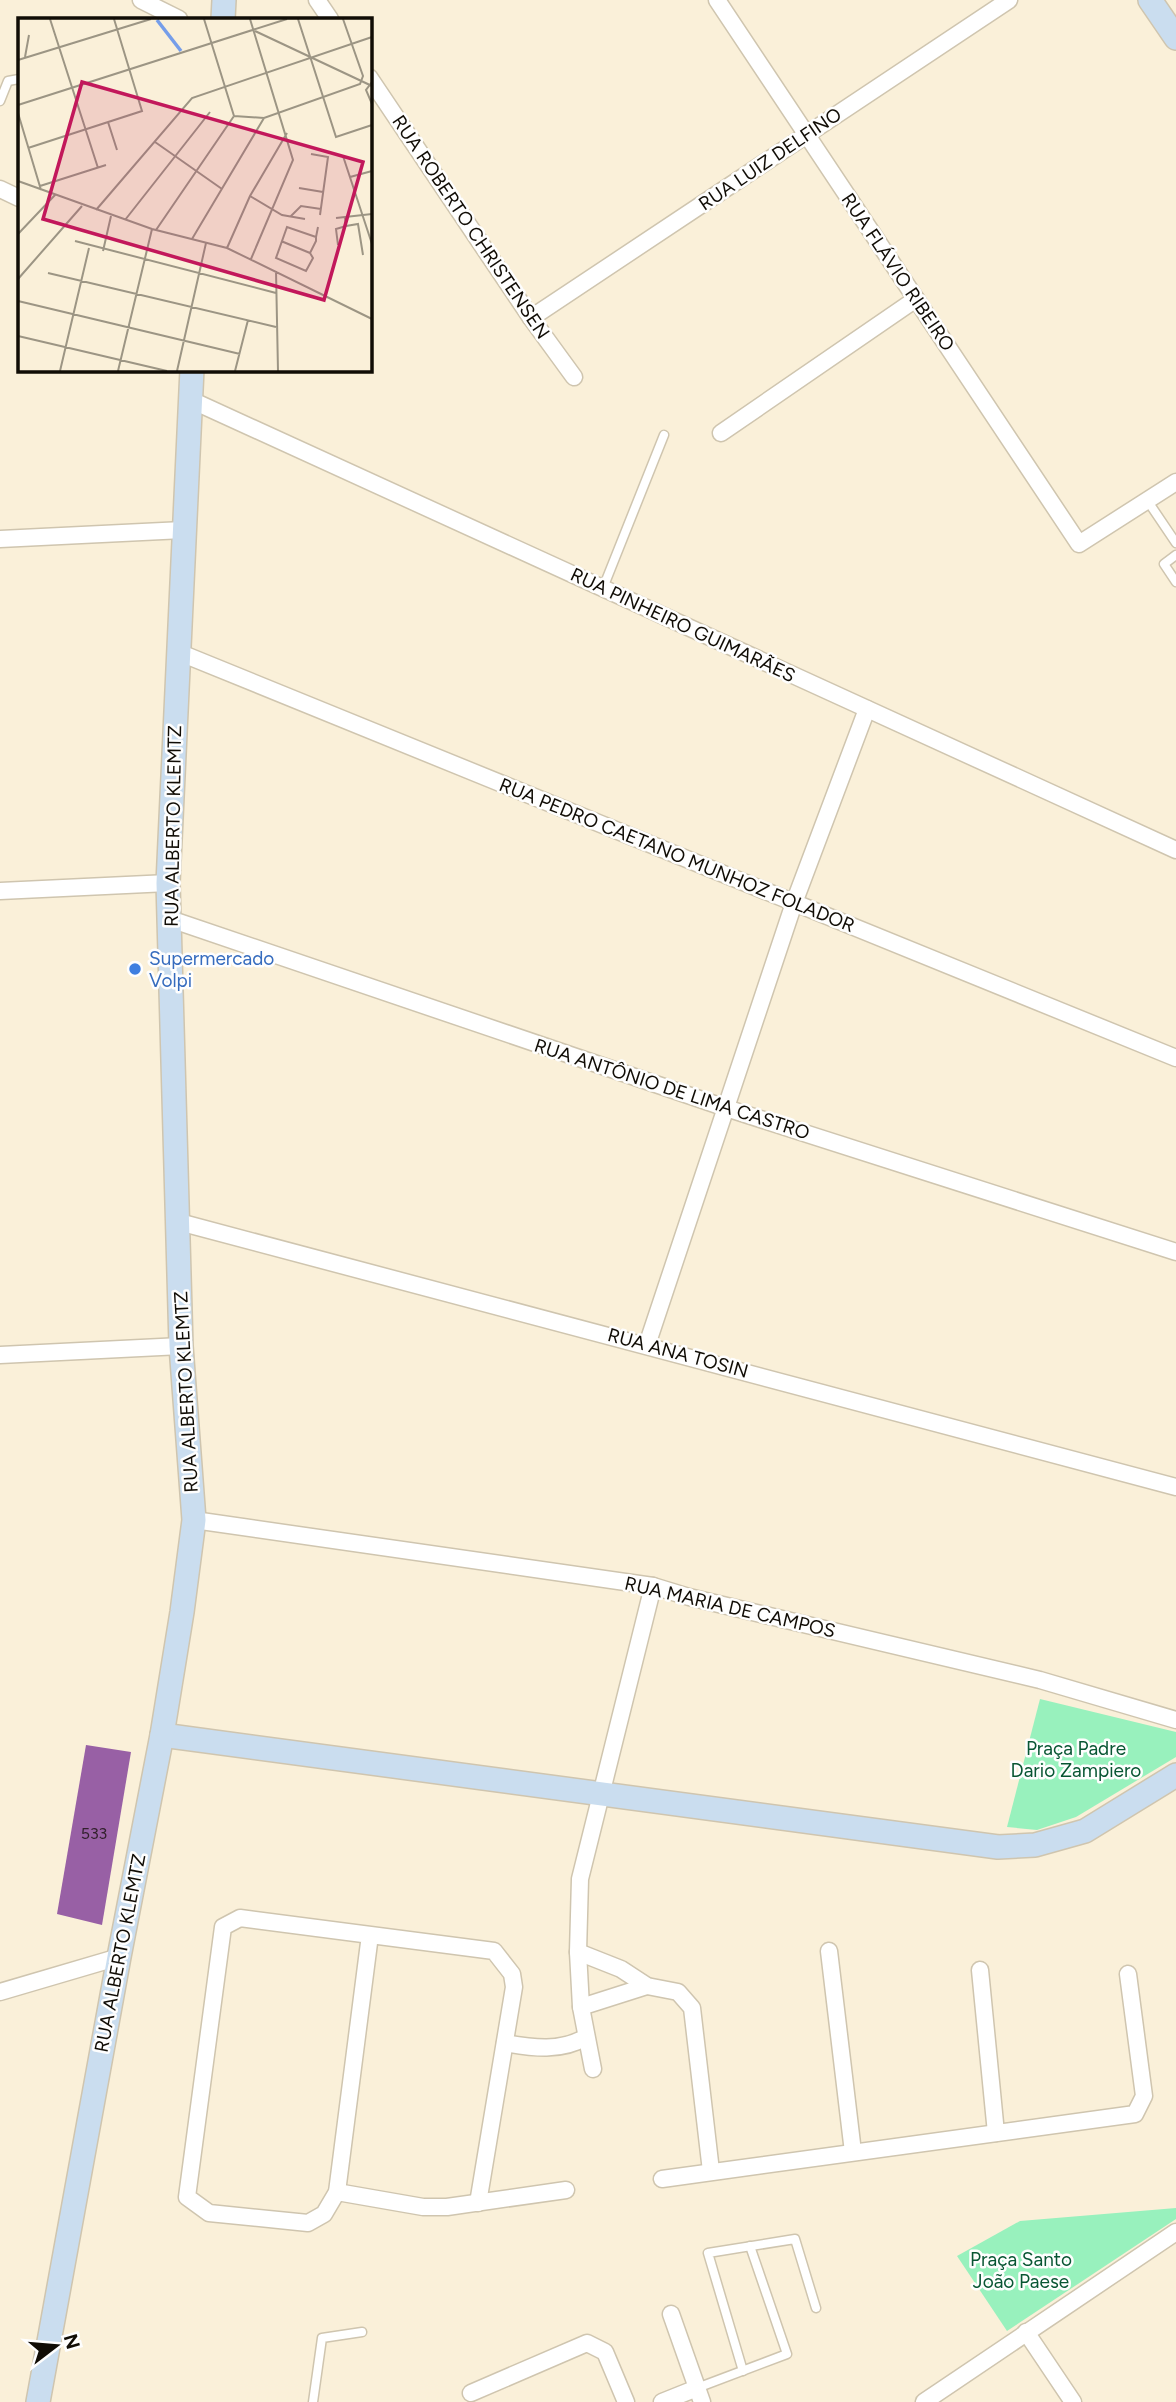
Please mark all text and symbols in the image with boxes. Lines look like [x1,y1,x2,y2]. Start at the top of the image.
inset map [18,18,371,371]
street label: RUA LUIZ DELFINO [694,103,846,215]
street label: RUA ROBERTO CHRISTENSEN [387,111,555,343]
street label: RUA FLÁVIO RIBEIRO [837,189,959,355]
street label: RUA PINHEIRO GUIMARÃES [567,563,799,687]
street label: RUA ALBERTO KLEMTZ [160,725,186,927]
street label: RUA PEDRO CAETANO MUNHOZ FOLADOR [496,773,858,937]
place label: Supermercado Volpi [149,947,274,992]
marker: Supermercado Volpi [127,961,143,977]
street label: RUA ANTÔNIO DE LIMA CASTRO [531,1034,813,1144]
street label: RUA ALBERTO KLEMTZ [169,1291,203,1493]
street label: RUA ANA TOSIN [605,1323,751,1383]
street label: RUA MARIA DE CAMPOS [622,1572,838,1642]
park label: Praça Padre Dario Zampiero [1011,1737,1141,1782]
house number: 533 [81,1824,107,1843]
street label: RUA ALBERTO KLEMTZ [89,1852,151,2054]
park label: Praça Santo João Paese [970,2248,1072,2293]
north arrow [21,2311,91,2381]
text: N [59,2331,85,2352]

